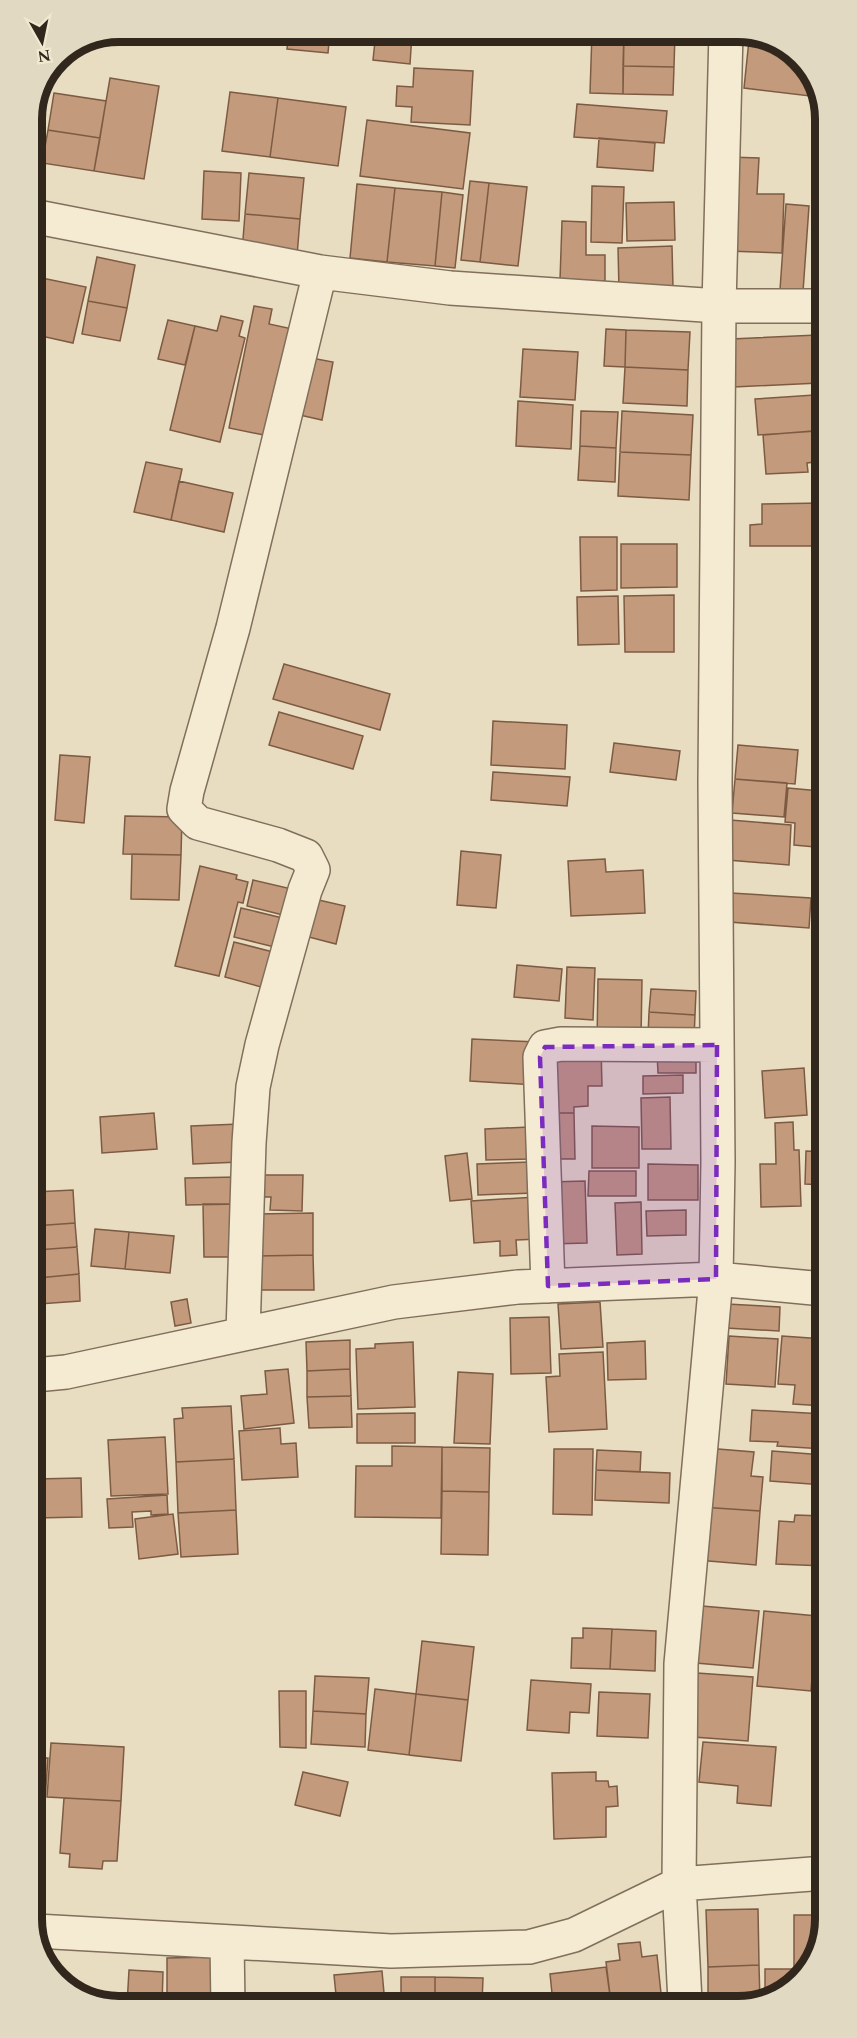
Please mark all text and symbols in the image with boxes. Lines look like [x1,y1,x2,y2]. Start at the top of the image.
north arrow [12,12,72,72]
text: N [36,43,53,69]

